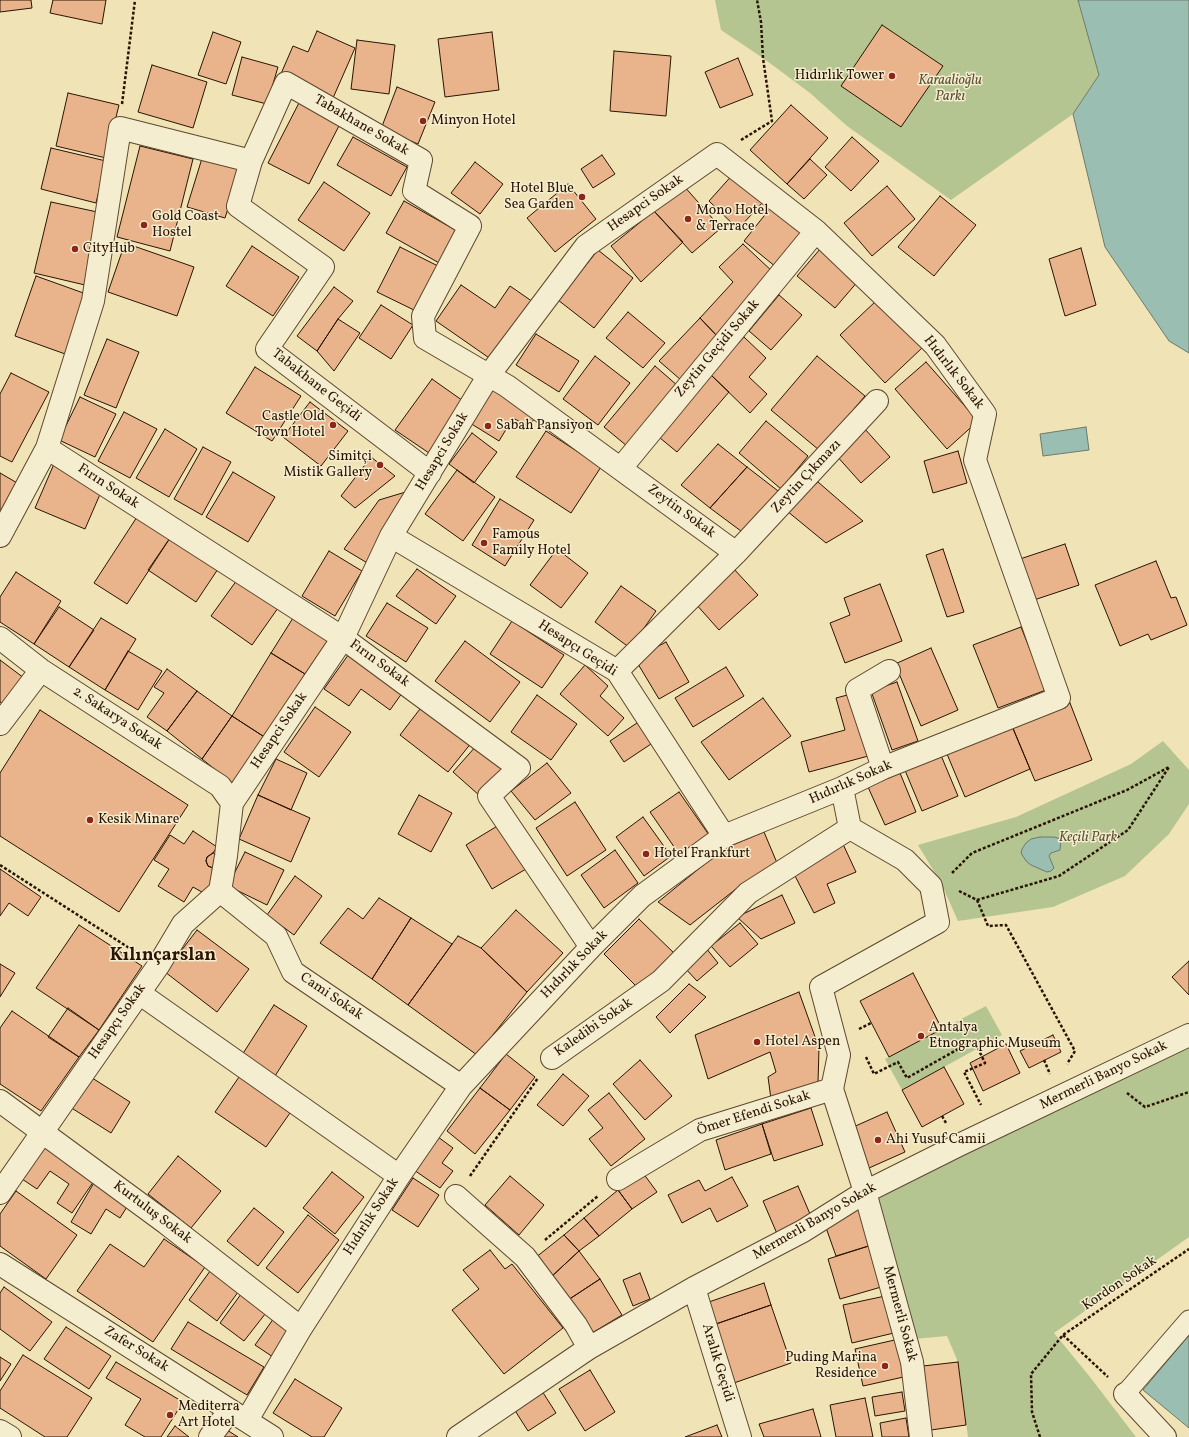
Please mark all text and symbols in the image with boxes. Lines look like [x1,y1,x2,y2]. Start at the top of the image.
place label: Hıdırlık Tower [795,68,884,84]
marker: Hıdırlık Tower [887,71,897,81]
park label: Karaalioğlu Parkı [918,73,982,106]
street label: Tabakhane Sokak [310,92,412,160]
place label: Minyon Hotel [431,113,516,129]
marker: Minyon Hotel [418,116,428,126]
street label: Hesapci Sokak [605,172,687,236]
place label: Hotel Blue Sea Garden [504,181,574,214]
marker: Hotel Blue Sea Garden [577,192,587,202]
place label: Mono Hotel & Terrace [696,203,768,236]
place label: Gold Coast Hostel [152,209,219,242]
marker: Mono Hotel & Terrace [683,214,693,224]
marker: Gold Coast Hostel [139,220,149,230]
place label: CityHub [83,241,135,257]
marker: CityHub [70,244,80,254]
street label: Zeytin Geçidi Sokak [672,297,764,401]
street label: Hıdırlık Sokak [919,333,987,413]
street label: Tabakhane Geçidi [268,346,364,426]
place label: Castle Old Town Hotel [255,409,325,442]
street label: Hesapci Sokak [413,410,473,494]
place label: Sabah Pansiyon [496,418,593,434]
marker: Castle Old Town Hotel [328,420,338,430]
marker: Sabah Pansiyon [483,421,493,431]
street label: Zeytin Çıkmazı [769,437,845,517]
place label: Simitçi Mistik Gallery [284,449,372,482]
marker: Simitçi Mistik Gallery [375,460,385,470]
street label: Fırın Sokak [74,461,142,513]
street label: Zeytin Sokak [644,482,718,542]
place label: Famous Family Hotel [492,527,571,560]
marker: Famous Family Hotel [479,538,489,548]
street label: Hesapçı Geçidi [534,617,620,681]
street label: Fırın Sokak [346,637,412,691]
street label: 2. Sakarya Sokak [69,684,165,754]
street label: Hesapci Sokak [248,690,312,772]
street label: Hıdırlık Sokak [807,757,895,809]
place label: Kesik Minare [98,812,179,828]
marker: Kesik Minare [85,815,95,825]
park label: Keçili Park [1059,830,1117,846]
place label: Hotel Frankfurt [654,846,750,862]
marker: Hotel Frankfurt [641,849,651,859]
street label: Hıdırlık Sokak [538,927,612,1003]
district label: Kılınçarslan [110,946,216,968]
street label: Cami Sokak [296,970,366,1024]
street label: Hesapçı Sokak [86,981,150,1063]
street label: Kaledibi Sokak [552,995,636,1061]
place label: Antalya Etnographic Museum [929,1020,1061,1052]
marker: Antalya Etnographic Museum [916,1031,926,1041]
place label: Hotel Aspen [765,1034,840,1050]
marker: Hotel Aspen [752,1037,762,1047]
street label: Mermerli Banyo Sokak [1037,1038,1171,1114]
street label: Ömer Efendi Sokak [695,1088,813,1140]
place label: Ahi Yusuf Camii [886,1132,986,1148]
marker: Ahi Yusuf Camii [873,1135,883,1145]
street label: Hıdırlık Sokak [341,1175,403,1259]
street label: Kurtuluş Sokak [109,1178,195,1248]
street label: Mermerli Banyo Sokak [750,1180,880,1264]
street label: Kordon Sokak [1080,1253,1160,1315]
street label: Mermerli Sokak [878,1264,920,1364]
street label: Aralık Geçidi [697,1322,737,1404]
street label: Zafer Sokak [101,1323,171,1377]
place label: Puding Marina Residence [785,1350,877,1382]
marker: Puding Marina Residence [880,1361,890,1371]
place label: Mediterra Art Hotel [178,1399,240,1432]
marker: Mediterra Art Hotel [165,1410,175,1420]

